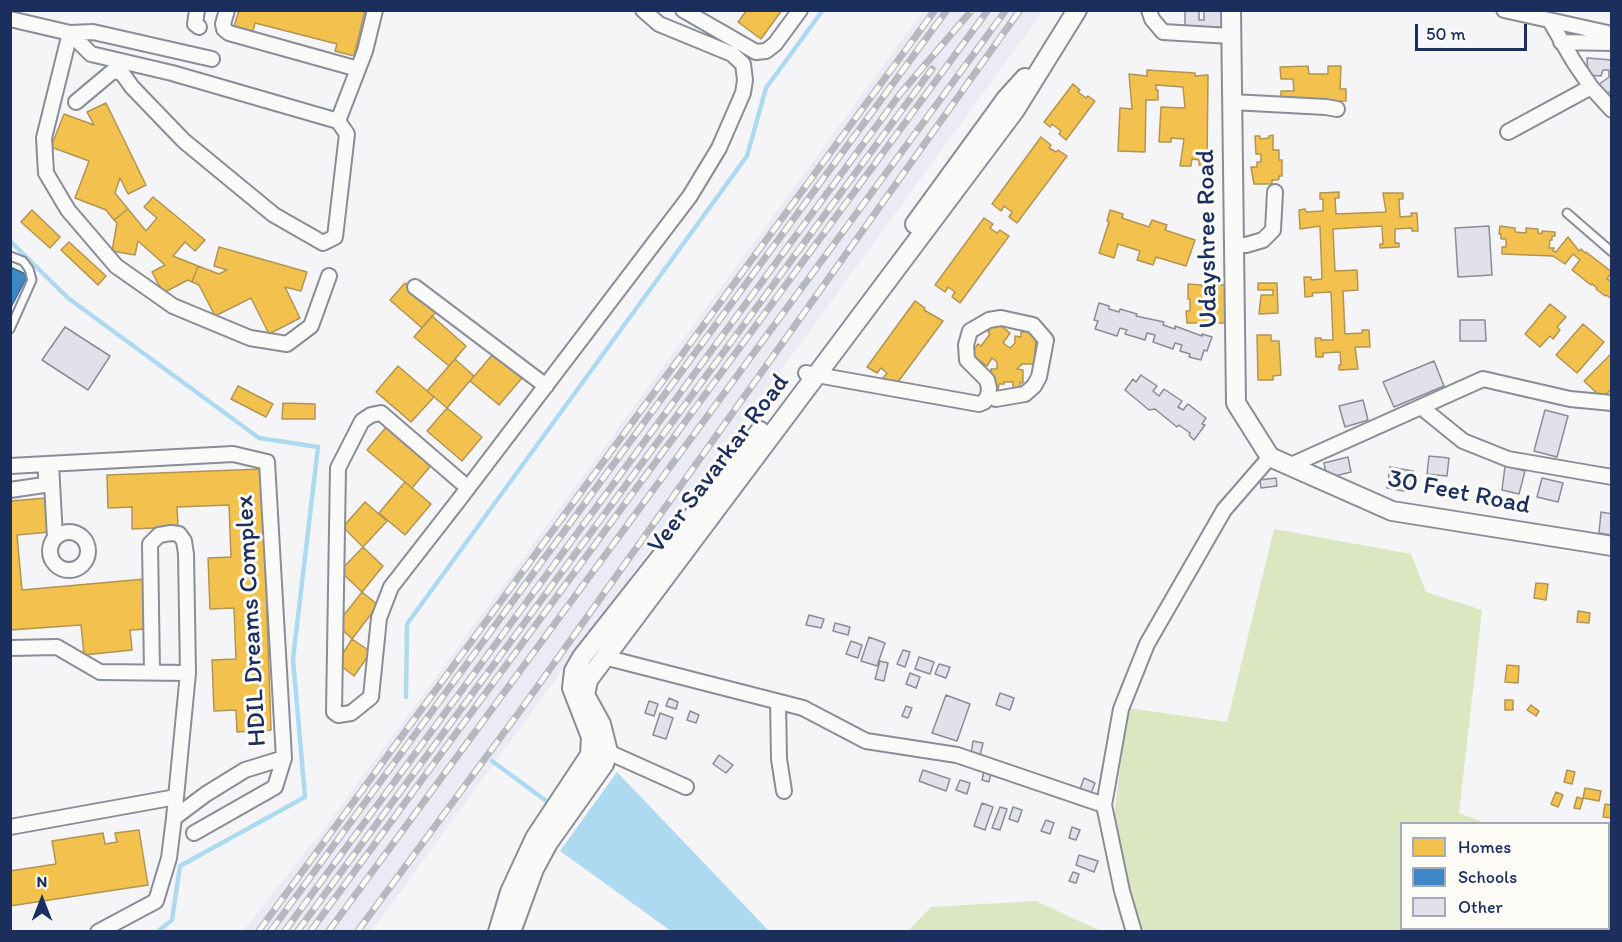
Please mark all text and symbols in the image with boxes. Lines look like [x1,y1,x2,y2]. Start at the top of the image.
scale bar [1418,12,1530,50]
text: 50 m [1426,23,1466,45]
street label: Udayshree Road [1191,149,1225,329]
street label: Veer Savarkar Road [641,368,797,560]
street label: 30 Feet Road [1385,464,1533,522]
street label: HDIL Dreams Complex [230,495,274,747]
legend [1400,822,1610,930]
text: Homes [1458,836,1511,858]
text: Schools [1458,866,1517,888]
north arrow [12,870,72,930]
text: N [37,872,47,891]
text: Other [1458,896,1503,918]

